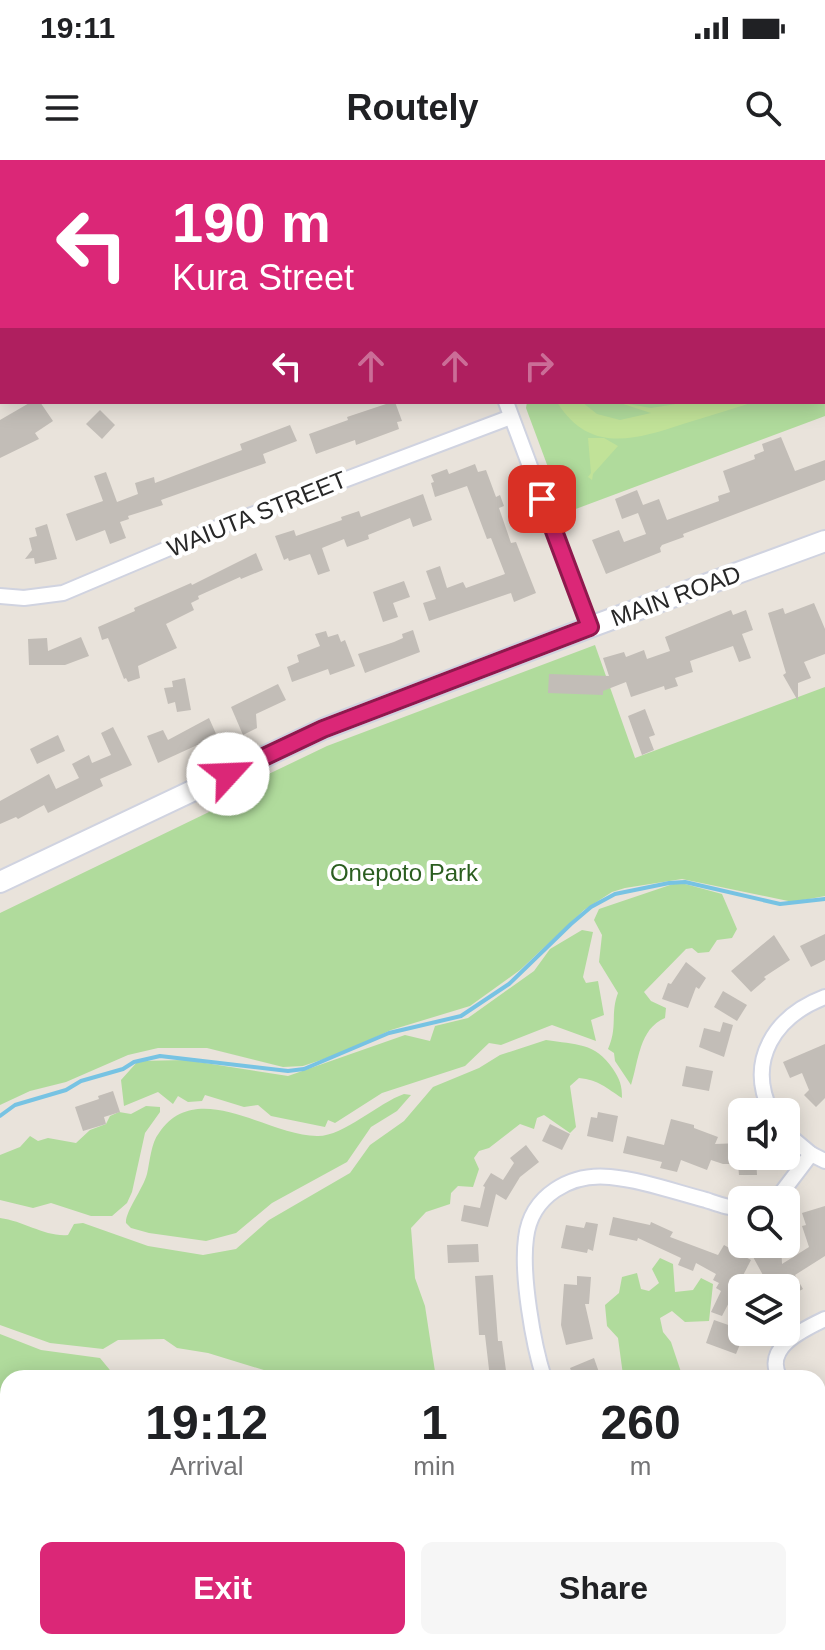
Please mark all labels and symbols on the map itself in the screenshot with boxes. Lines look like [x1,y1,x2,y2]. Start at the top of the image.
street label: WAIUTA STREET [163,465,351,562]
pin [508,465,576,533]
street label: MAIN ROAD [607,560,744,631]
position arrow [186,732,270,816]
park label: Onepoto Park [330,859,479,886]

